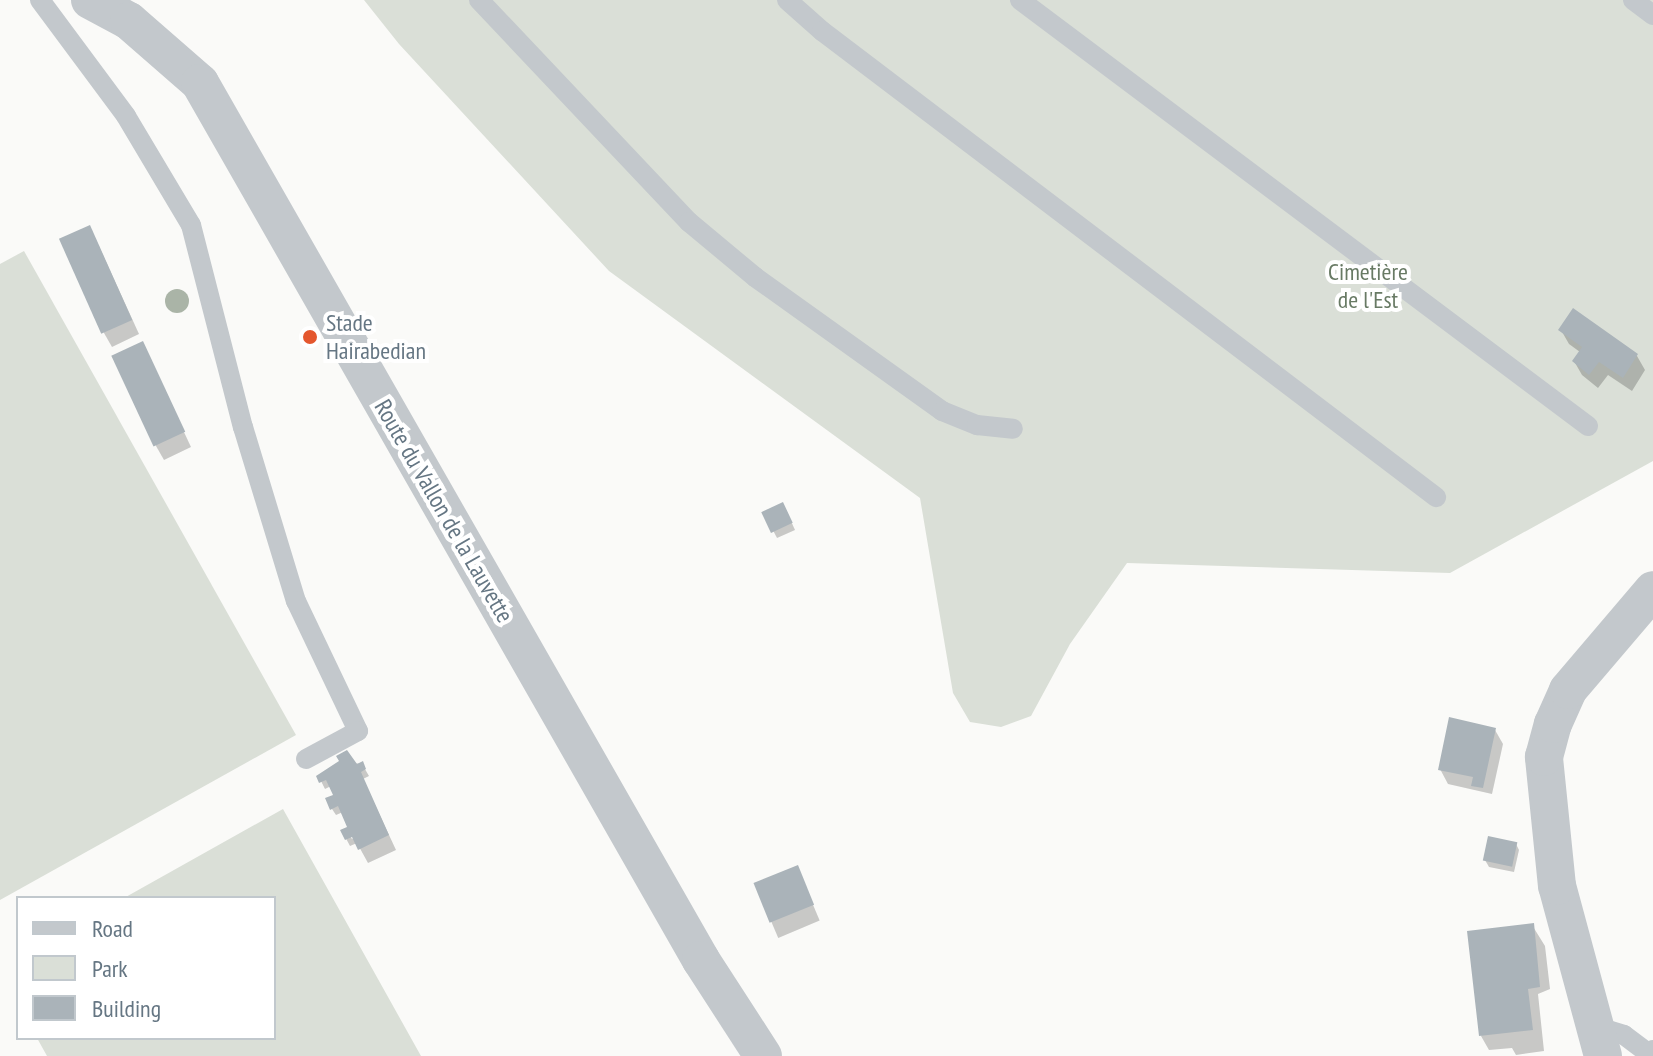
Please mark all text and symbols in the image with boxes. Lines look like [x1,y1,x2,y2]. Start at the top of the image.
park label: Cimetière de l'Est [1328,258,1408,314]
place label: Stade Hairabedian [326,309,426,365]
marker: Stade Hairabedian [301,328,319,346]
street label: Route du Vallon de la Lauvette [368,394,520,628]
legend [16,896,276,1040]
text: Road [92,913,133,944]
text: Park [92,953,128,984]
text: Building [92,993,161,1024]

